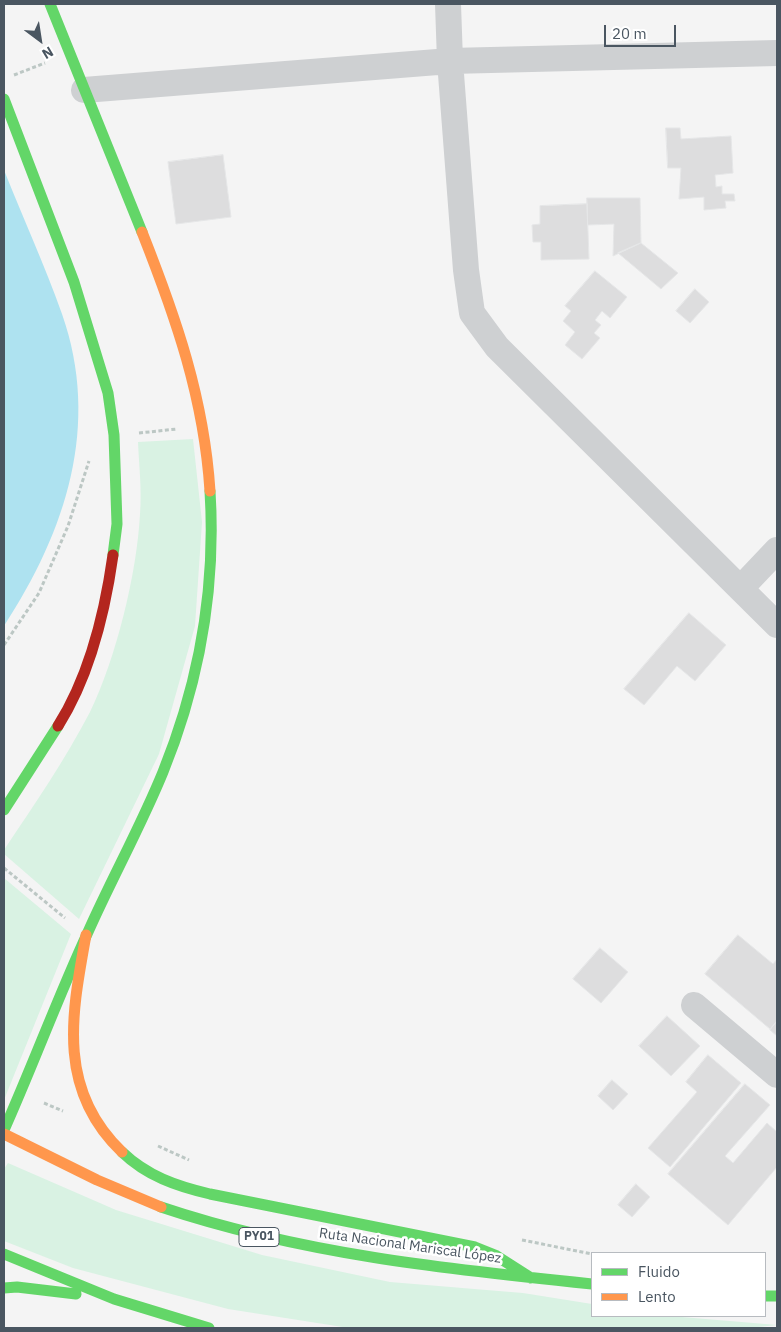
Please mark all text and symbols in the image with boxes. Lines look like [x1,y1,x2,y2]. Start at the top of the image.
north arrow [15,15,65,65]
scale bar [606,15,678,47]
text: 20 m [612,24,647,43]
text: N [39,43,57,63]
street label: Ruta Nacional Mariscal López [318,1225,502,1267]
road number: PY01 [239,1228,279,1246]
legend [591,1252,766,1317]
text: Fluido [638,1262,680,1281]
text: Lento [638,1287,676,1306]

